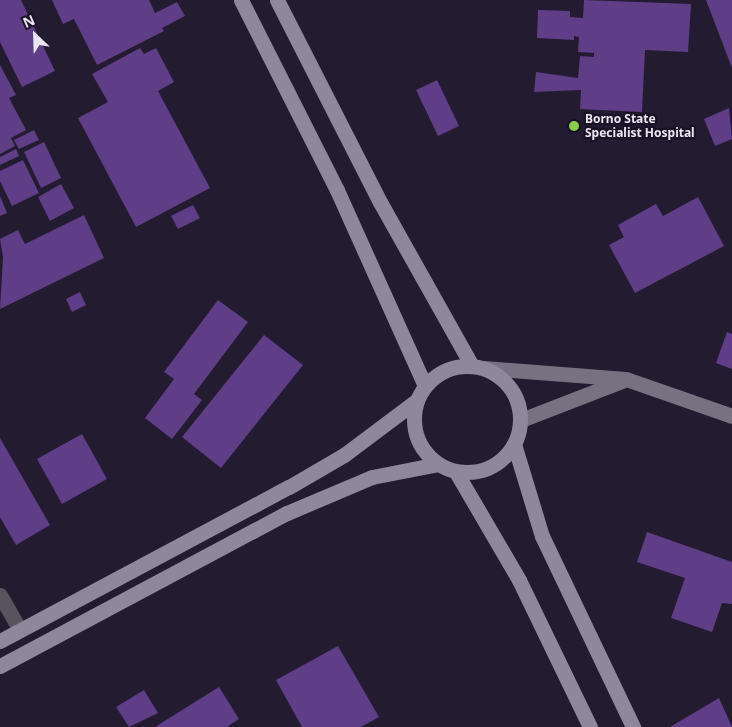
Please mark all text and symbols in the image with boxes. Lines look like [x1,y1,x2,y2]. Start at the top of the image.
north arrow [10,10,60,60]
text: N [20,10,38,32]
place label: Borno State Specialist Hospital [585,112,695,140]
marker: Borno State Specialist Hospital [567,119,581,133]

